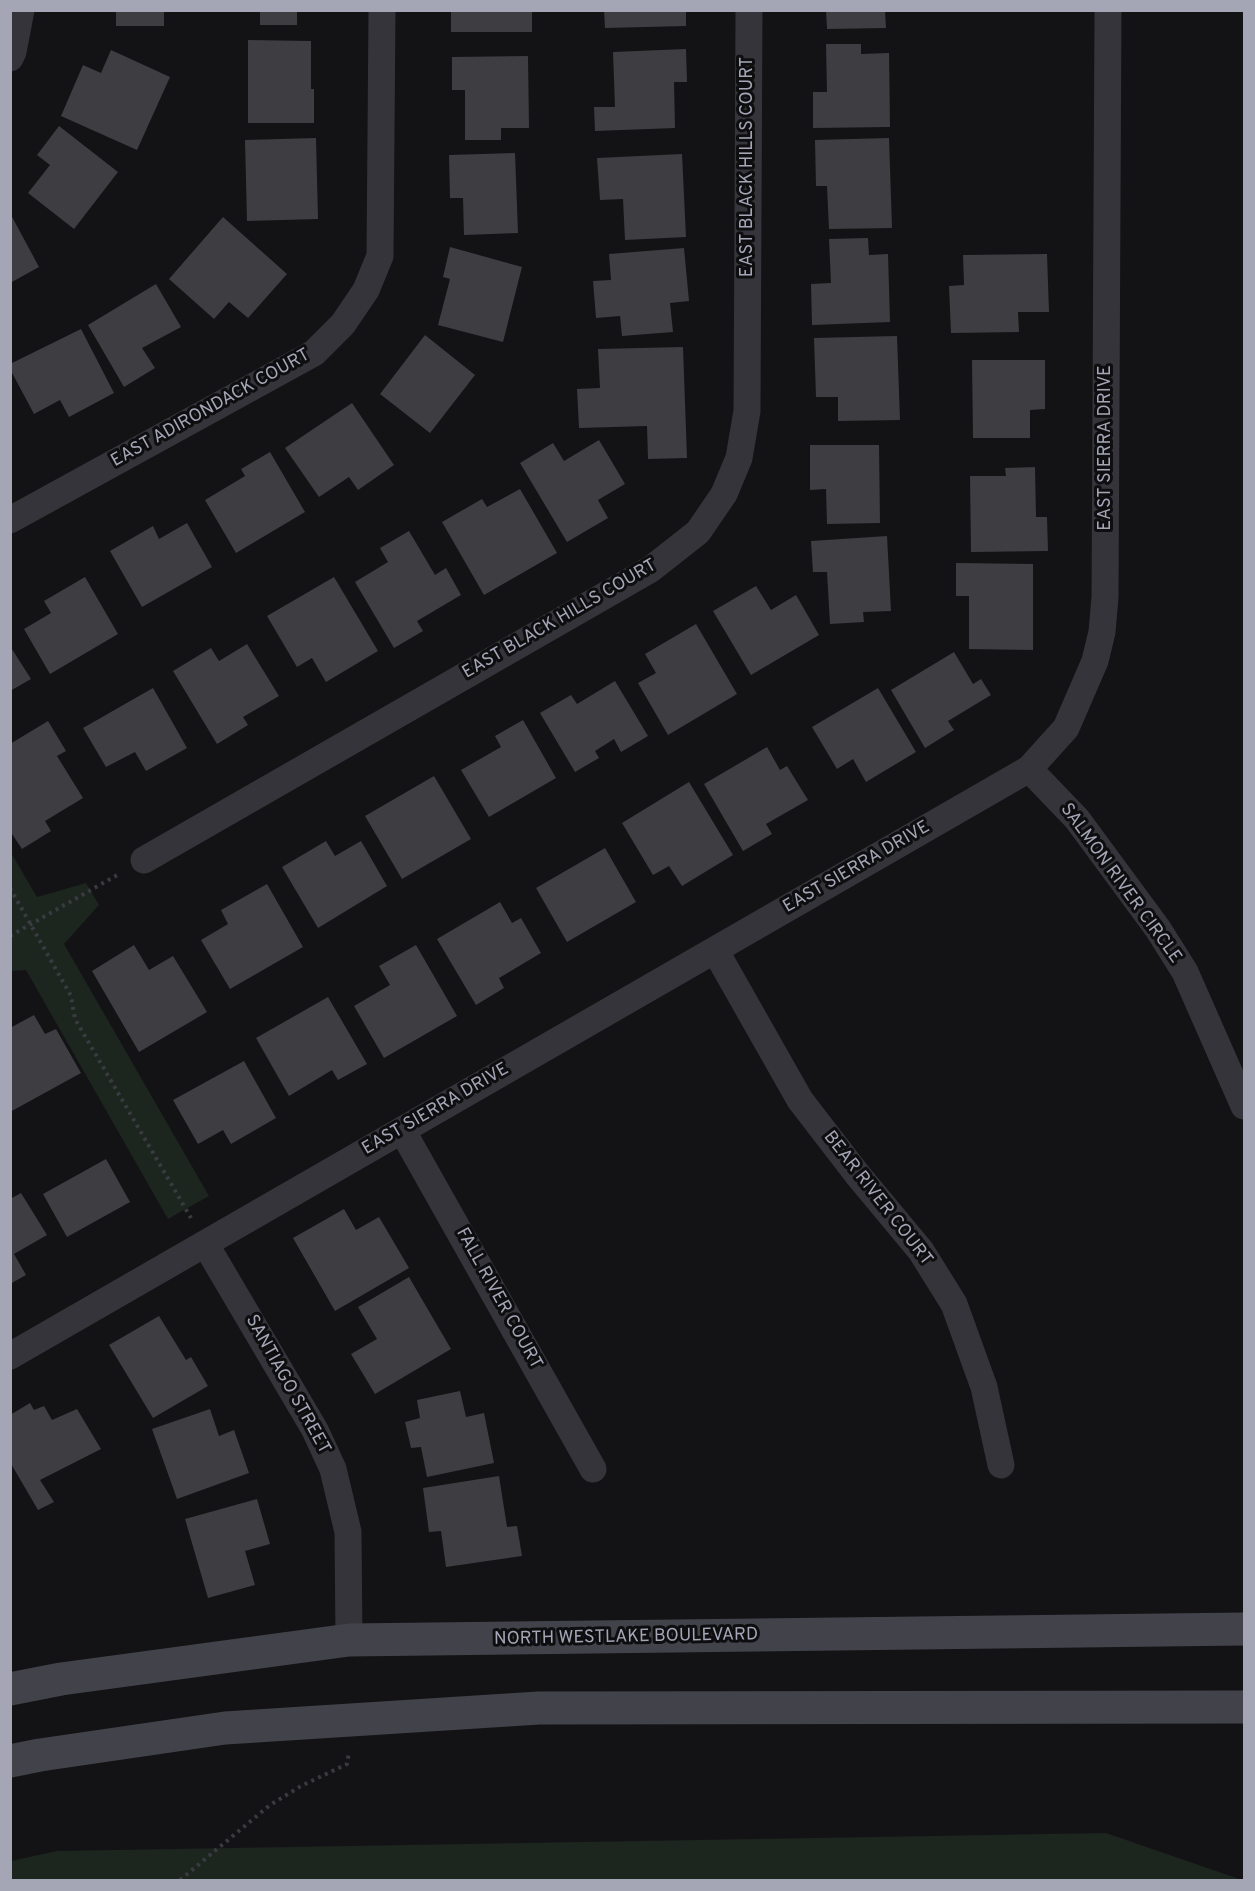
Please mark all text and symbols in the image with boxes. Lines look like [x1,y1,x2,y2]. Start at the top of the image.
street label: EAST BLACK HILLS COURT [737,57,759,277]
street label: EAST ADIRONDACK COURT [108,345,314,473]
street label: EAST SIERRA DRIVE [1095,365,1117,531]
street label: EAST BLACK HILLS COURT [459,556,661,684]
street label: SALMON RIVER CIRCLE [1055,800,1185,968]
street label: EAST SIERRA DRIVE [780,817,934,919]
street label: EAST SIERRA DRIVE [359,1059,513,1161]
street label: BEAR RIVER COURT [818,1127,936,1271]
street label: FALL RIVER COURT [450,1225,546,1373]
street label: SANTIAGO STREET [240,1312,334,1458]
street label: NORTH WESTLAKE BOULEVARD [494,1625,758,1651]

